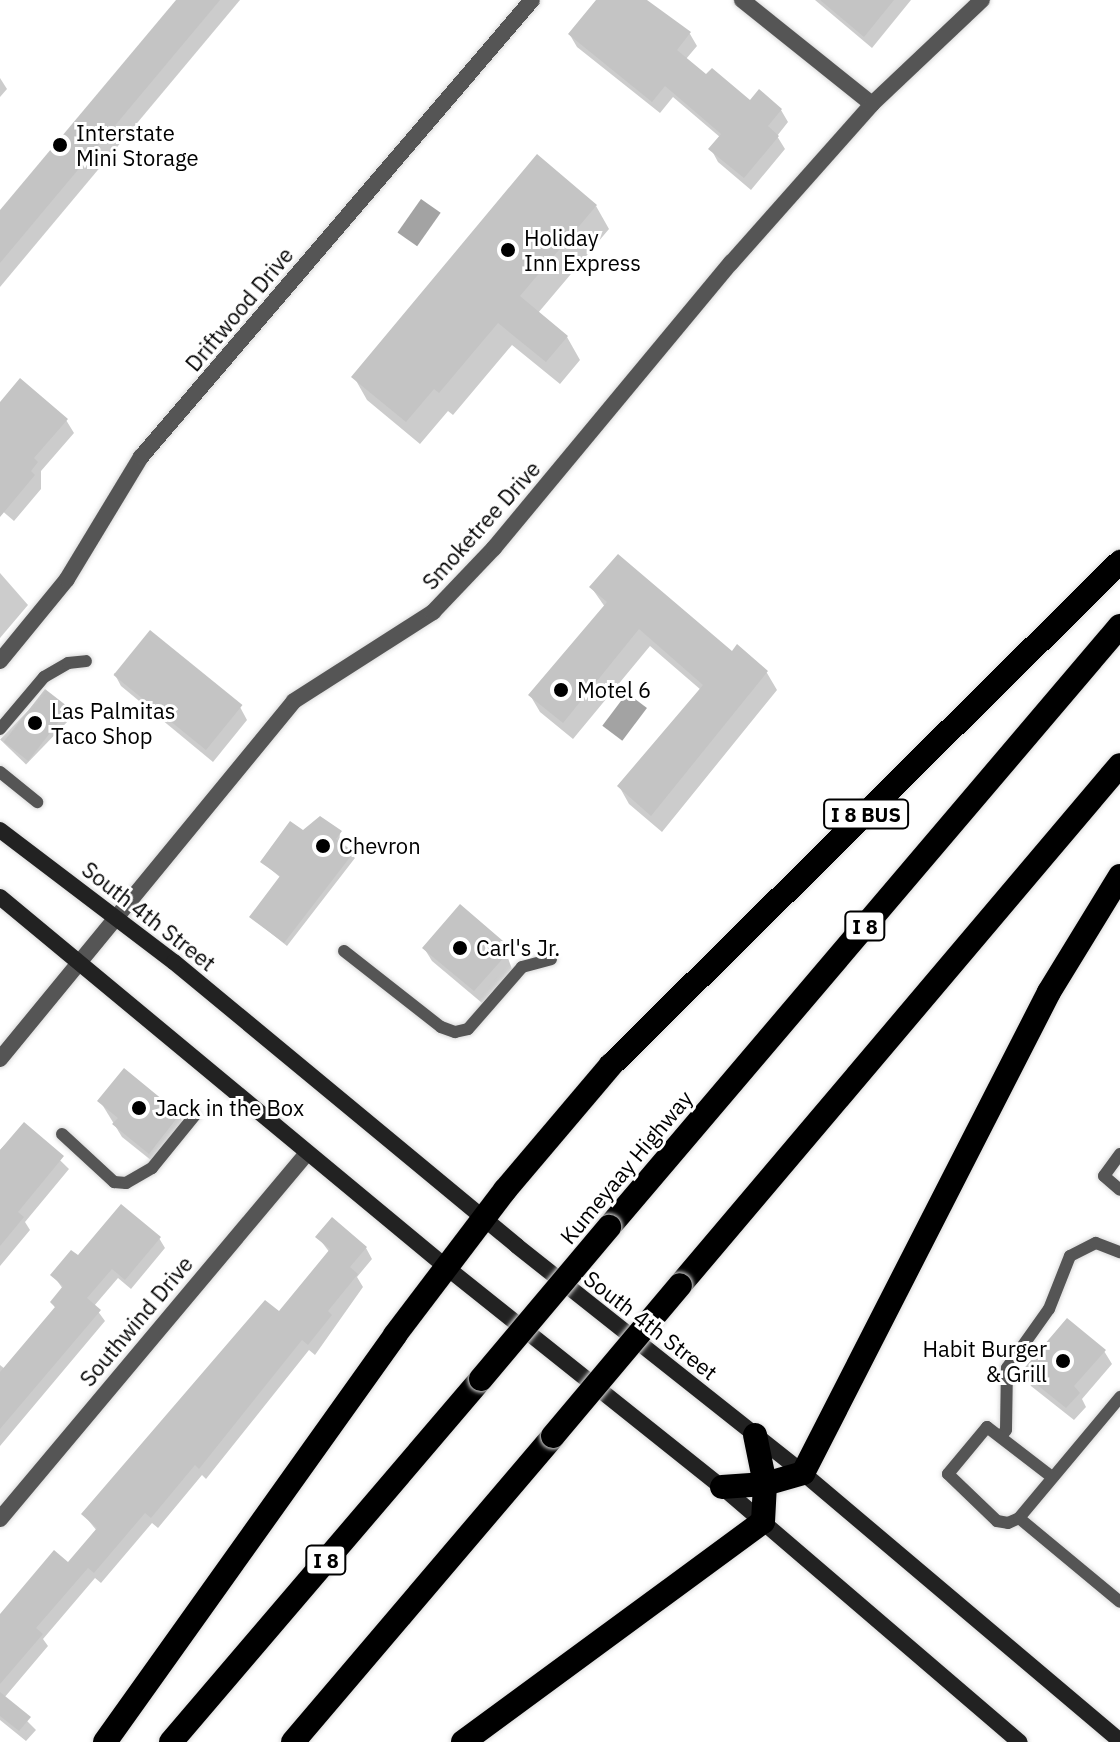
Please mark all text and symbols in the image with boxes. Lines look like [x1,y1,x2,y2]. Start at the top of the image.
place label: Interstate Mini Storage [76,119,199,170]
marker: Interstate Mini Storage [51,136,69,154]
place label: Holiday Inn Express [524,224,641,276]
marker: Holiday Inn Express [499,241,517,259]
street label: Driftwood Drive [180,242,298,376]
street label: Smoketree Drive [416,455,546,595]
place label: Motel 6 [577,677,651,703]
marker: Motel 6 [552,681,570,699]
place label: Las Palmitas Taco Shop [51,697,175,748]
marker: Las Palmitas Taco Shop [26,714,44,732]
road number: I 8 BUS [822,798,910,830]
place label: Chevron [339,833,421,859]
marker: Chevron [314,837,332,855]
street label: South 4th Street [77,856,221,976]
road number: I 8 [843,910,887,942]
place label: Carl's Jr. [476,935,560,961]
marker: Carl's Jr. [451,939,469,957]
street label: Kumeyaay Highway [554,1085,698,1249]
place label: Jack in the Box [155,1095,304,1121]
marker: Jack in the Box [130,1099,148,1117]
street label: Southwind Drive [74,1251,198,1391]
street label: South 4th Street [579,1265,723,1385]
place label: Habit Burger & Grill [922,1335,1047,1386]
marker: Habit Burger & Grill [1054,1352,1072,1370]
road number: I 8 [304,1544,348,1576]

